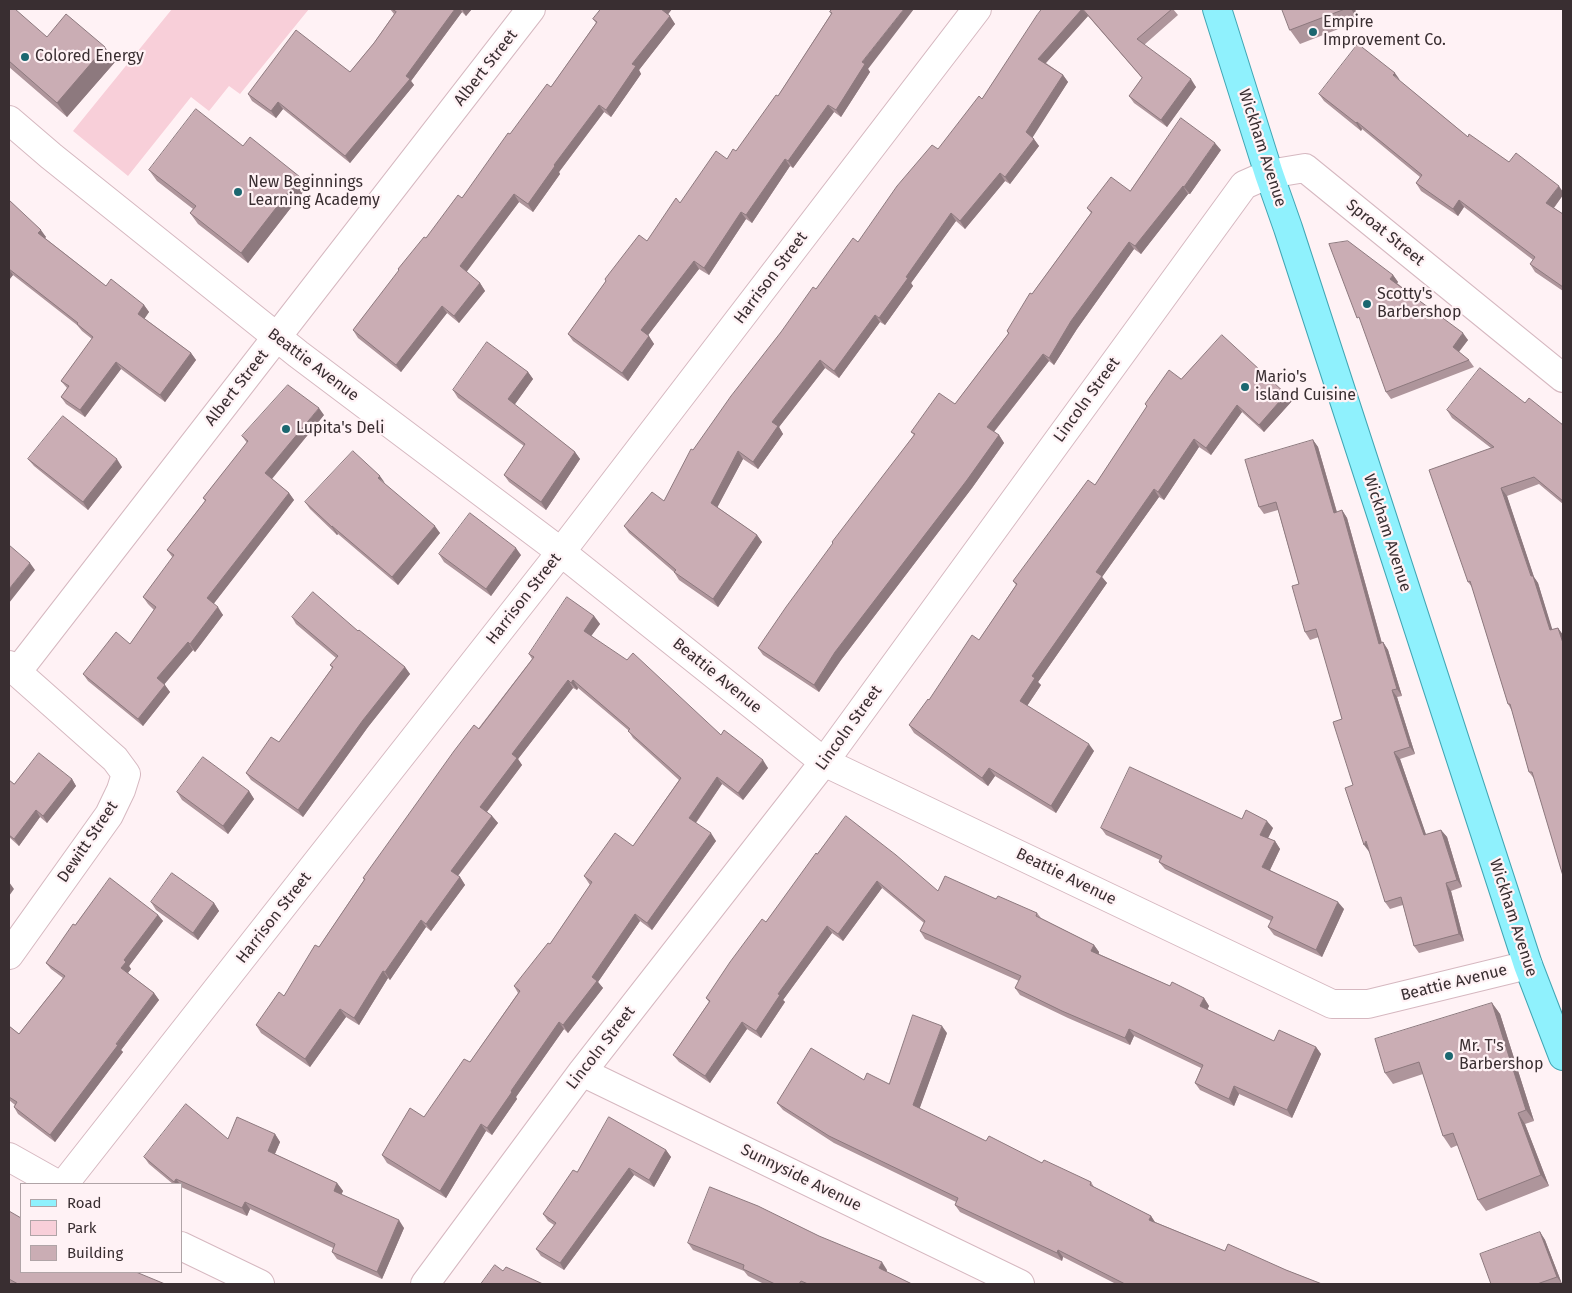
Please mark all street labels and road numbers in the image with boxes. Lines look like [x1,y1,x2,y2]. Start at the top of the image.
street label: Albert Street [450,26,522,110]
street label: Wickham Avenue [1234,87,1290,209]
street label: Sproat Street [1342,196,1428,270]
street label: Harrison Street [730,228,812,328]
street label: Beattie Avenue [264,324,362,406]
street label: Albert Street [201,346,273,430]
street label: Lincoln Street [1050,354,1124,446]
street label: Wickham Avenue [1359,472,1415,594]
street label: Harrison Street [482,550,566,648]
street label: Beattie Avenue [669,634,765,718]
street label: Lincoln Street [812,682,886,774]
street label: Dewitt Street [54,798,122,886]
street label: Beattie Avenue [1013,844,1119,910]
street label: Wickham Avenue [1485,857,1541,979]
street label: Harrison Street [232,869,316,967]
street label: Beattie Avenue [1399,960,1509,1006]
street label: Lincoln Street [563,1003,639,1093]
street label: Sunnyside Avenue [737,1140,865,1216]

